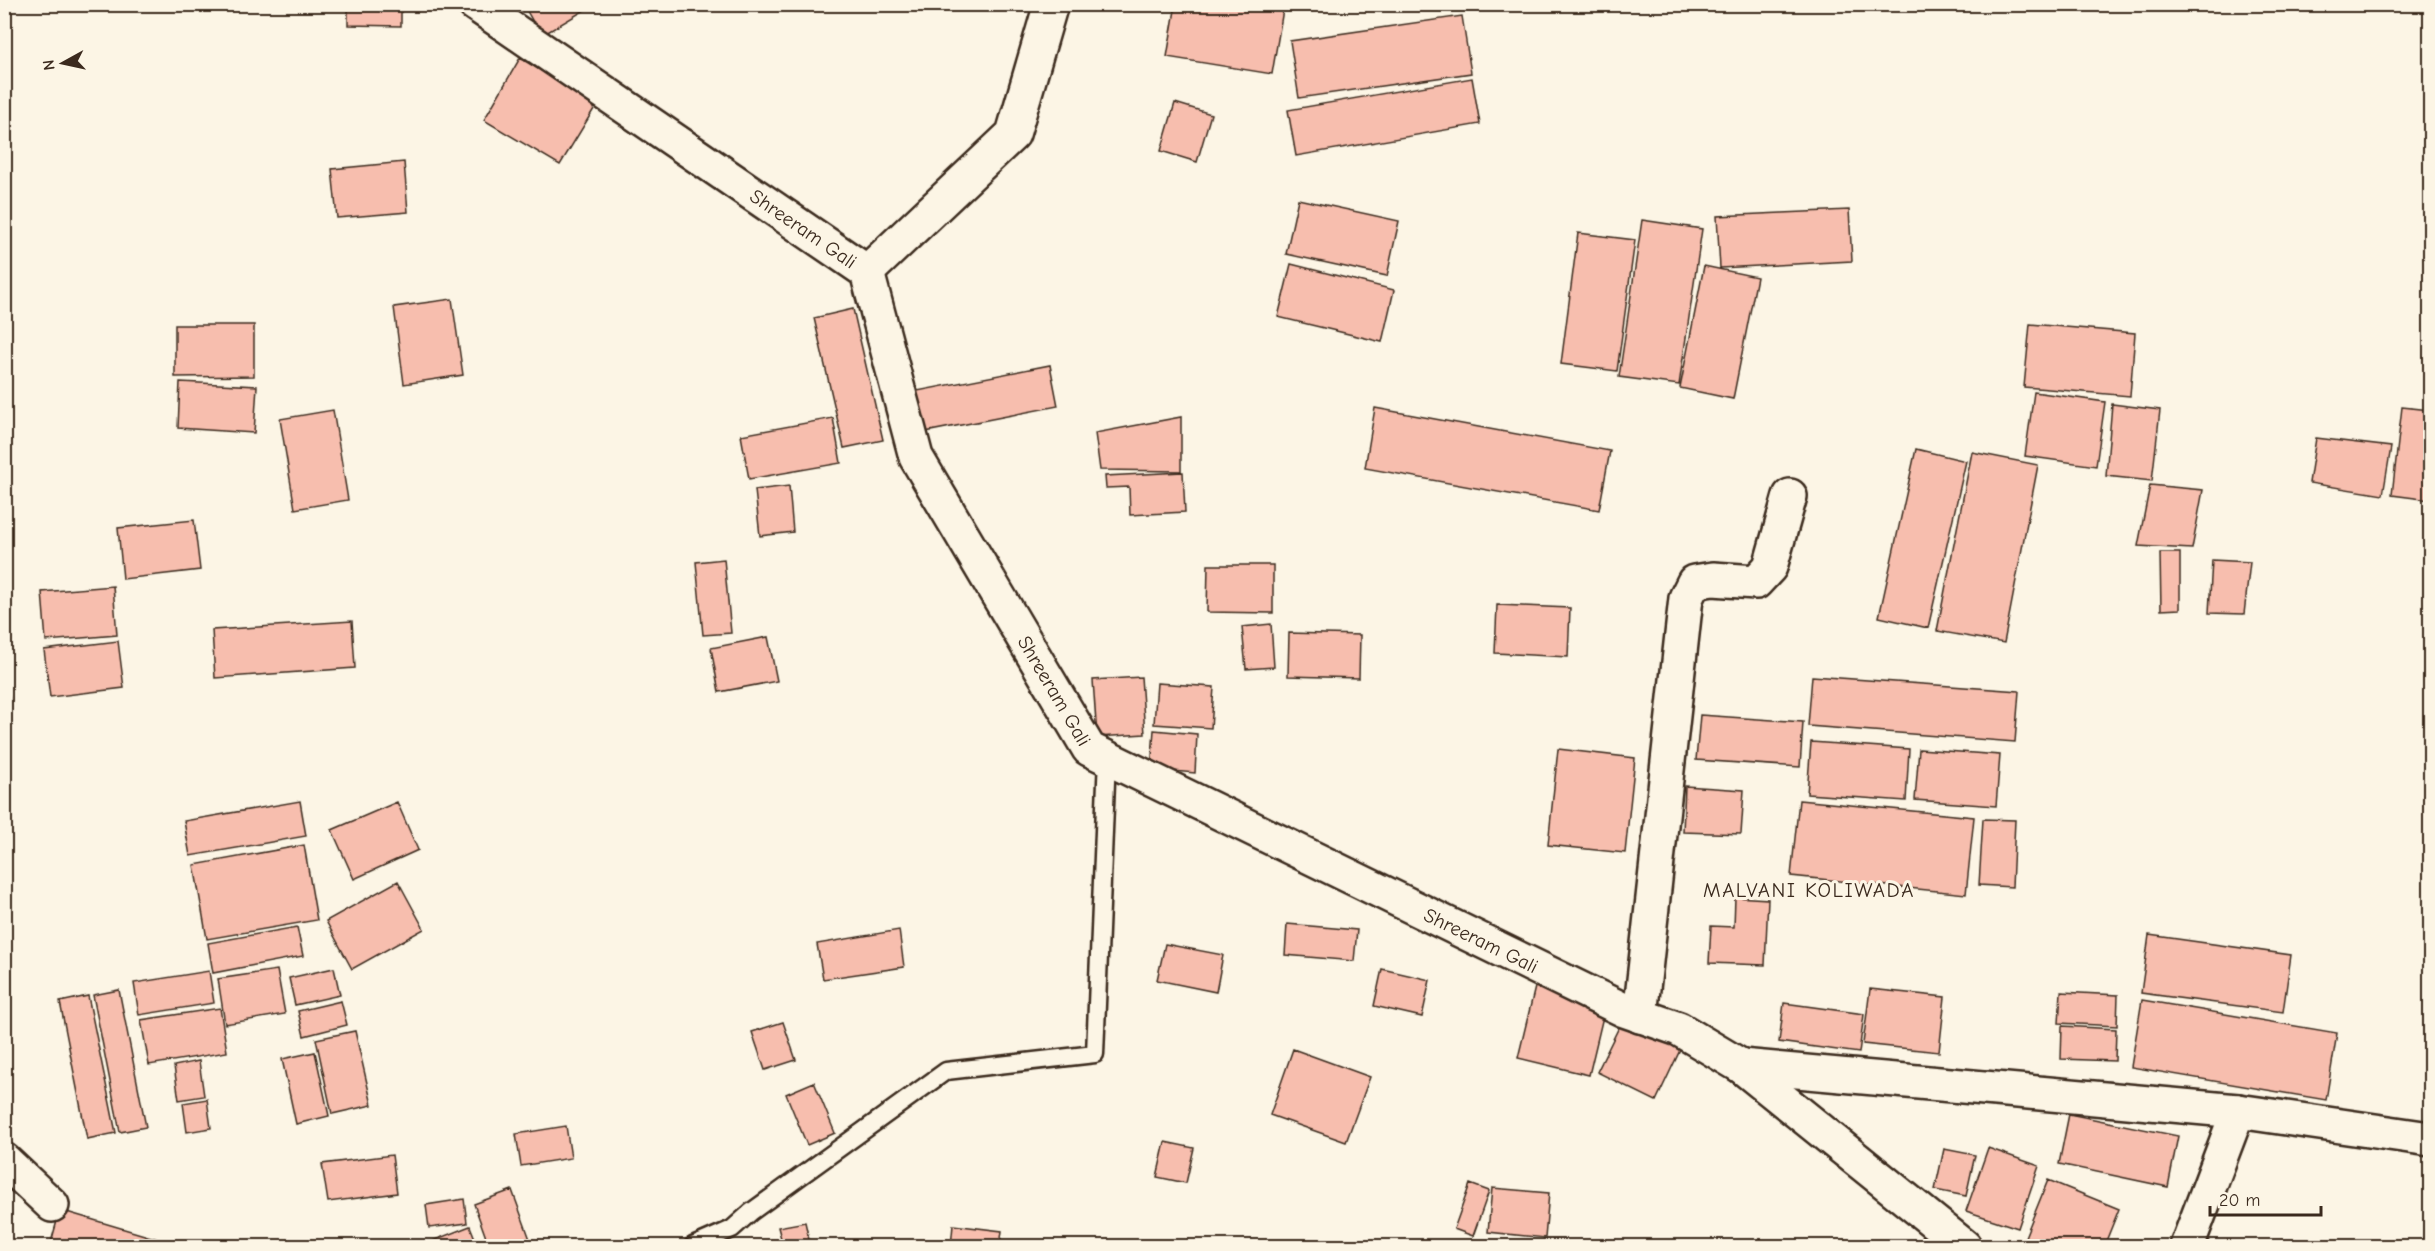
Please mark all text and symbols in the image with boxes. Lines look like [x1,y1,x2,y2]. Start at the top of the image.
north arrow [33,33,93,93]
text: N [39,59,59,71]
street label: Shreeram Gali [746,184,861,273]
street label: Shreeram Gali [1013,632,1096,750]
district label: MALVANI KOLIWADA [1703,878,1915,902]
street label: Shreeram Gali [1420,903,1542,978]
scale bar [2210,1179,2321,1217]
text: 20 m [2219,1190,2260,1211]

